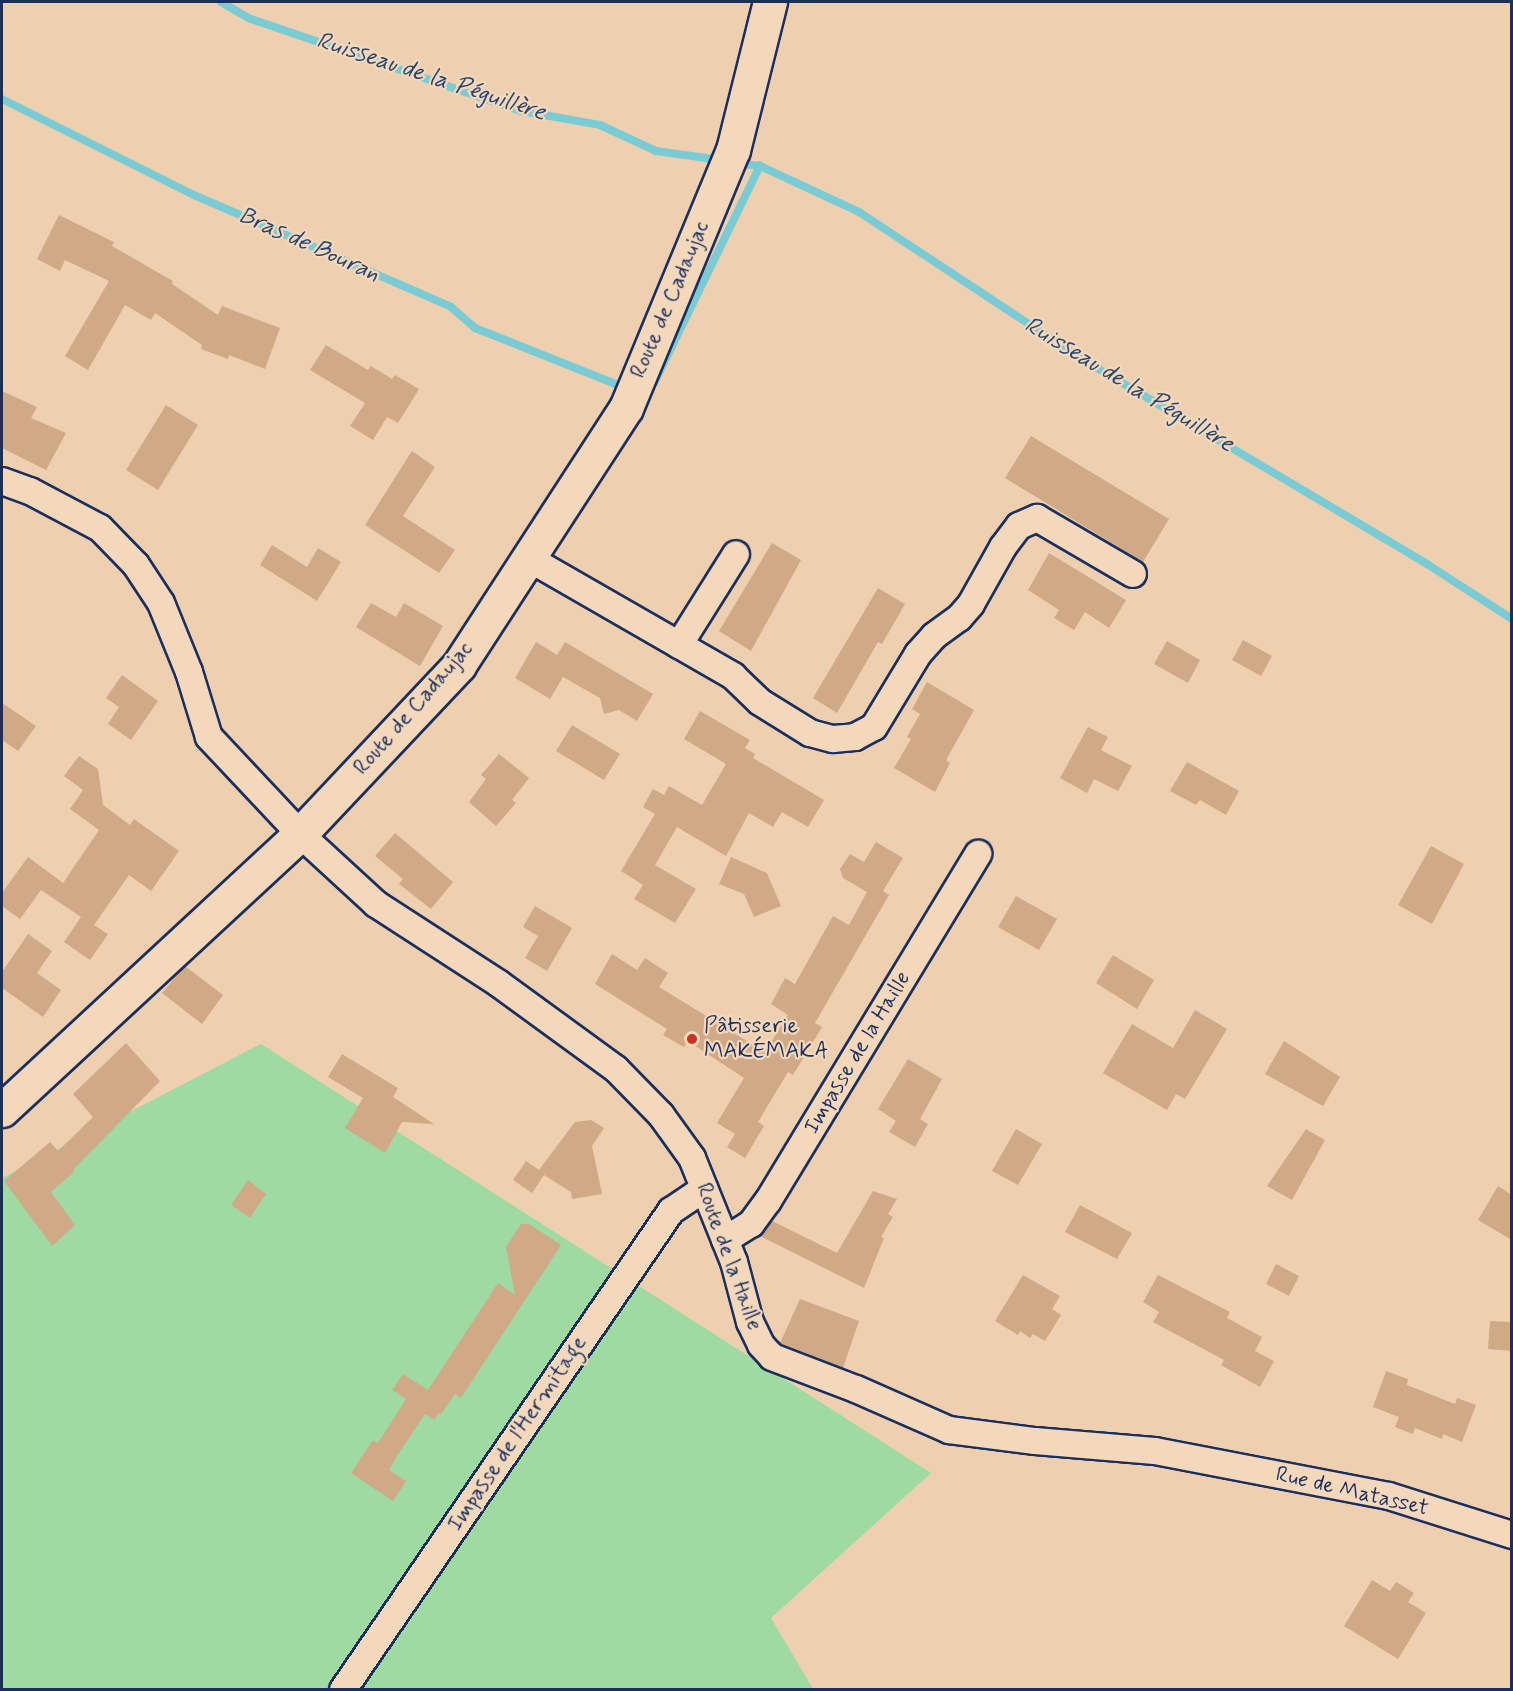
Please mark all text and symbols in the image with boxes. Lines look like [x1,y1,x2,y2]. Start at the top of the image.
water label: Ruisseau de la Péguillère [313,26,549,128]
water label: Bras de Bouran [230,199,388,291]
street label: Route de Cadaujac [626,217,716,383]
water label: Ruisseau de la Péguillère [1019,311,1239,459]
street label: Route de Cadaujac [349,637,479,781]
street label: Impasse de la Haille [799,967,917,1139]
place label: Pâtisserie MAKÉMAKA [704,1013,828,1064]
marker: Pâtisserie MAKÉMAKA [685,1032,699,1046]
street label: Route de la Haille [689,1180,767,1334]
street label: Impasse de l'Hermitage [443,1331,593,1537]
street label: Rue de Matasset [1276,1462,1428,1522]

